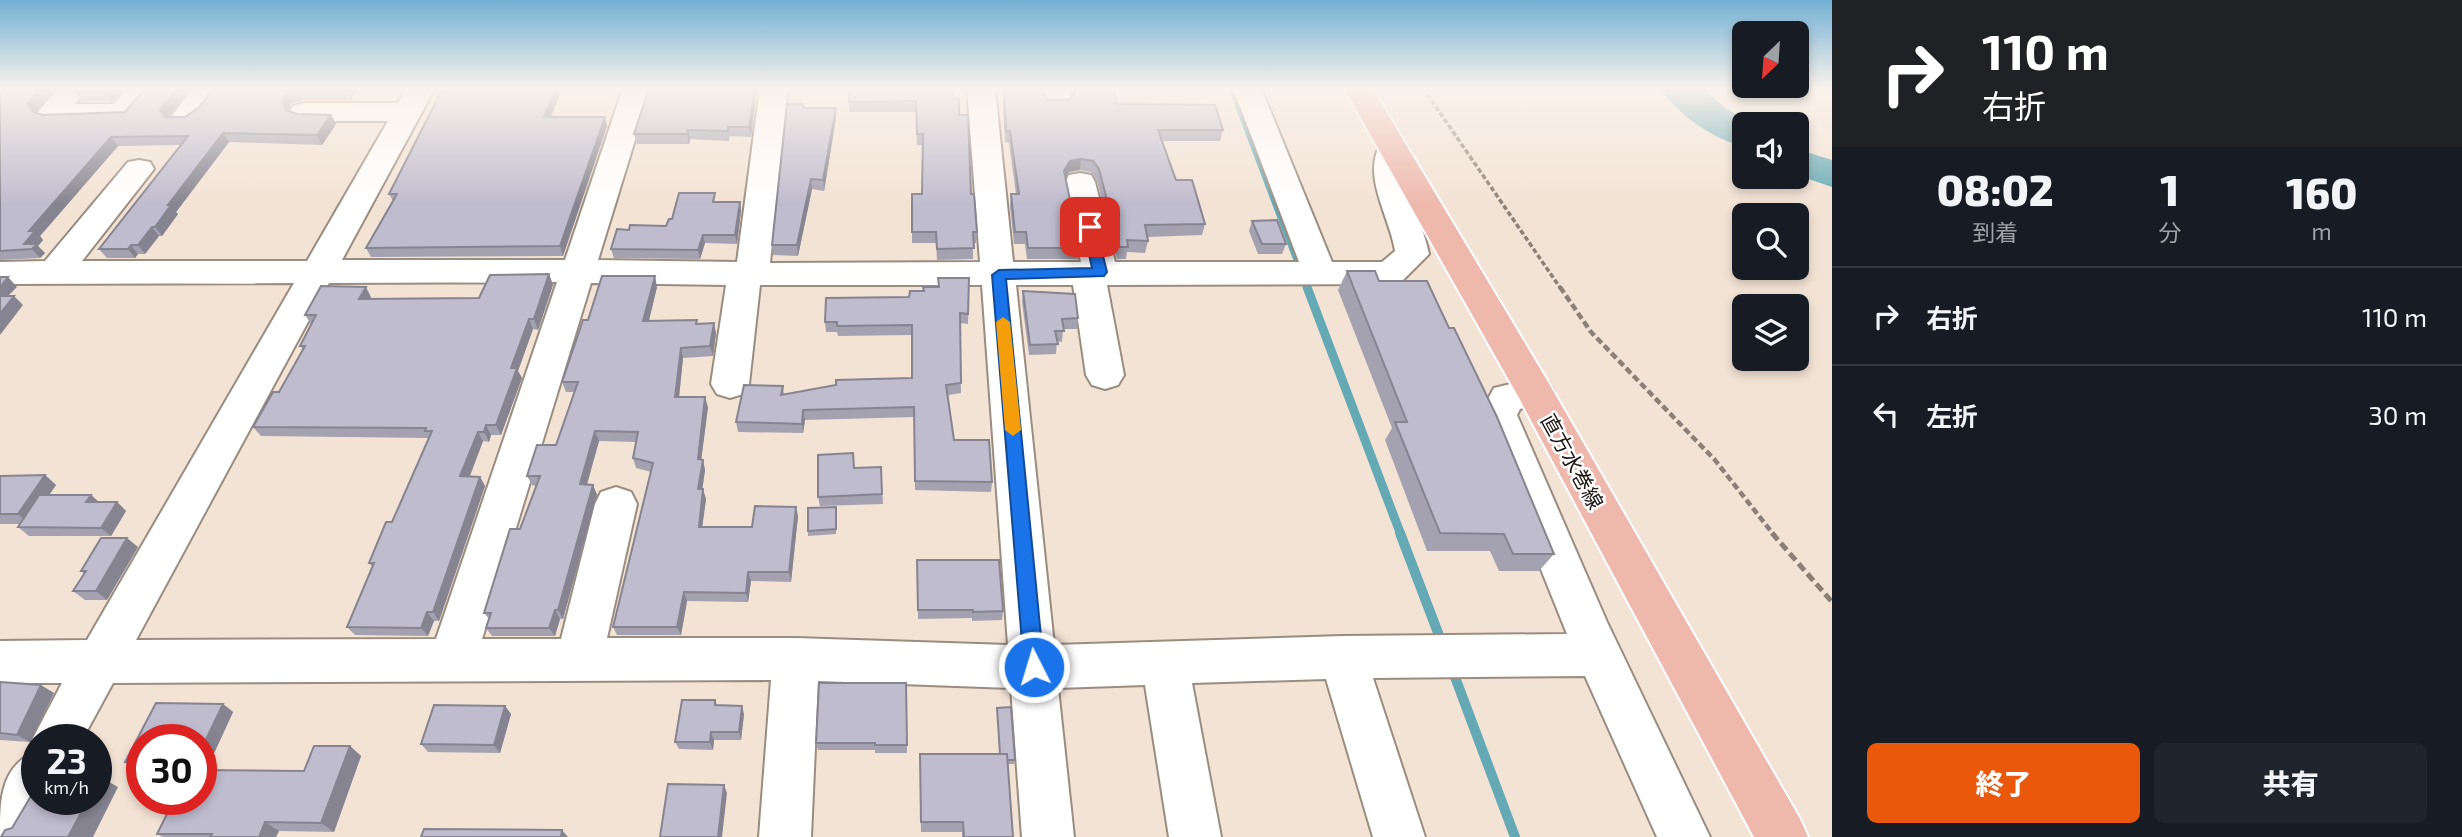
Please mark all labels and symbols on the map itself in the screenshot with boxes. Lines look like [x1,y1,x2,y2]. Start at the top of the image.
north arrow [1732,21,1810,98]
pin [1060,197,1120,257]
street label: 直方水巻線 [1537,409,1609,513]
position arrow [997,630,1071,704]
speed limit sign: 30 [126,724,217,815]

